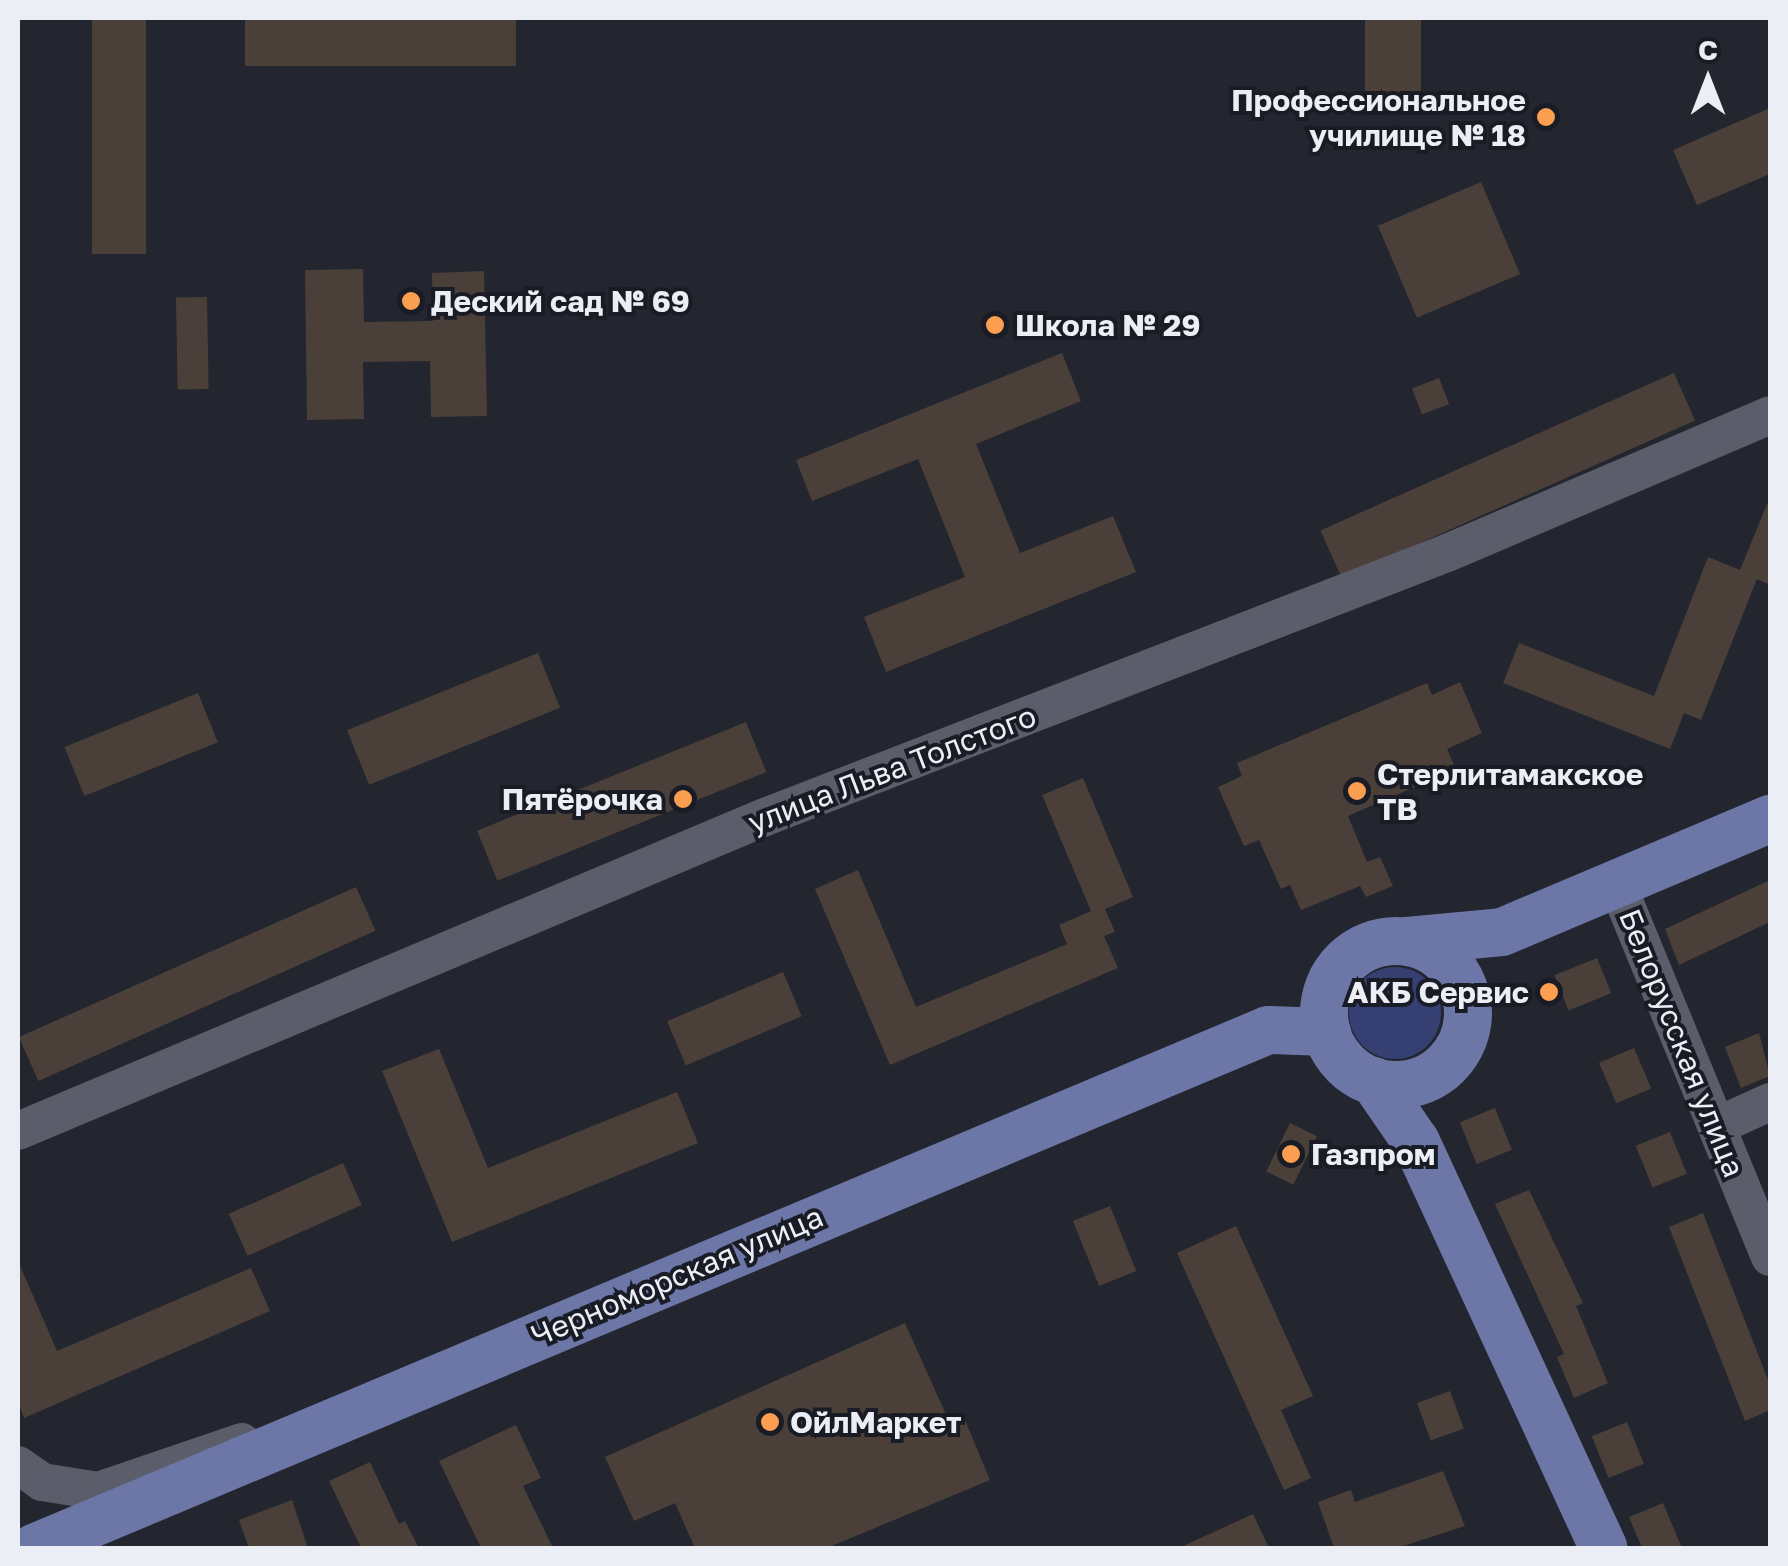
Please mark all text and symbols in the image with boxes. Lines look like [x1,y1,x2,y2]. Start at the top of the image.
north arrow [1658,30,1758,130]
text: С [1698,33,1718,66]
place label: Профессиональное училище № 18 [1231,82,1526,152]
marker: Профессиональное училище № 18 [1535,106,1557,128]
place label: Деский сад № 69 [431,283,690,319]
marker: Деский сад № 69 [400,290,422,312]
place label: Школа № 29 [1015,307,1200,343]
marker: Школа № 29 [984,314,1006,336]
street label: улица Льва Толстого [743,697,1041,841]
place label: Стерлитамакское ТВ [1377,756,1643,826]
marker: Стерлитамакское ТВ [1346,780,1368,802]
place label: Пятёрочка [502,781,663,817]
marker: Пятёрочка [672,788,694,810]
street label: Белорусская улица [1612,904,1752,1182]
place label: АКБ Сервис [1347,974,1529,1010]
marker: АКБ Сервис [1538,981,1560,1003]
place label: Газпром [1311,1136,1435,1172]
marker: Газпром [1280,1143,1302,1165]
street label: Черноморская улица [526,1198,828,1354]
place label: ОйлМаркет [790,1404,962,1440]
marker: ОйлМаркет [759,1411,781,1433]

